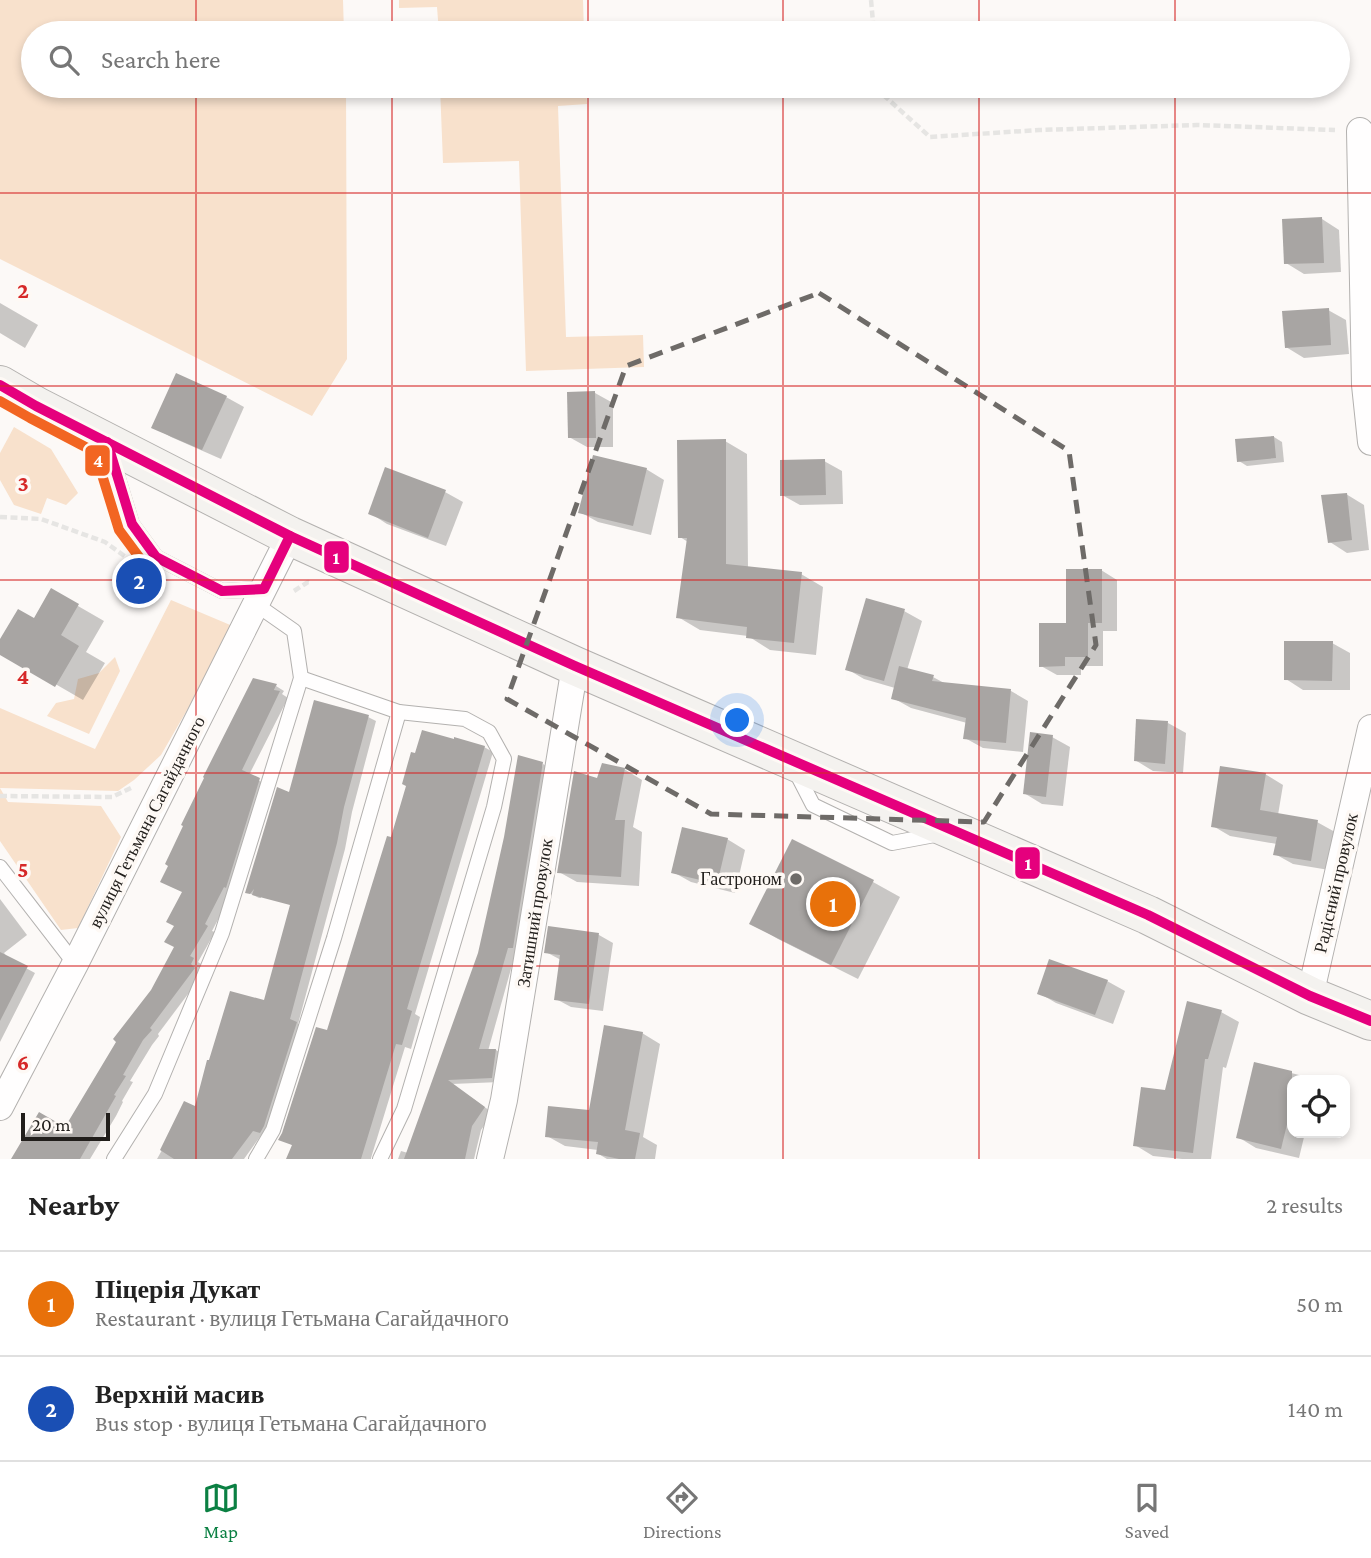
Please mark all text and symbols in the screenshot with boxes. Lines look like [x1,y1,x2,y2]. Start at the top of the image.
search box [21,21,1350,98]
icon: search [45,41,83,79]
text: Search here [101,45,220,74]
text: 2 [17,277,29,303]
line badge: 4 [84,444,111,477]
text: 4 [93,450,103,471]
text: 3 [17,470,29,496]
line badge: 1 [323,540,350,574]
text: 1 [332,547,340,568]
pin: 2 [116,555,162,607]
text: 4 [17,663,29,689]
your location [720,703,754,737]
street label: вулиця Гетьмана Сагайдачного [85,713,209,931]
street label: Радісний провулок [1310,811,1362,955]
street label: Затишний провулок [513,837,557,989]
line badge: 1 [1014,846,1041,880]
text: 1 [1024,853,1032,874]
text: 5 [17,856,29,882]
place label: Гастроном [700,869,782,889]
marker: Гастроном [788,871,804,887]
pin: 1 [810,878,856,930]
text: 6 [17,1049,29,1075]
map controls [1287,1075,1350,1138]
button: locate [1287,1075,1350,1138]
scale bar [21,1110,110,1142]
text: 20 m [32,1114,71,1135]
text: Nearby [28,1188,119,1221]
text: 2 results [1266,1192,1343,1218]
text: Піцерія Дукат [95,1275,260,1304]
text: 1 [47,1291,55,1317]
text: 50 m [1296,1291,1343,1317]
text: Restaurant · вулиця Гетьмана Сагайдачного [95,1305,509,1331]
text: Верхній масив [95,1380,265,1409]
text: 2 [45,1396,57,1422]
text: 140 m [1288,1396,1343,1422]
text: Bus stop · вулиця Гетьмана Сагайдачного [95,1410,487,1436]
tab: Map [202,1479,240,1542]
tab: Directions [643,1479,722,1542]
tab: Saved [1125,1479,1169,1542]

